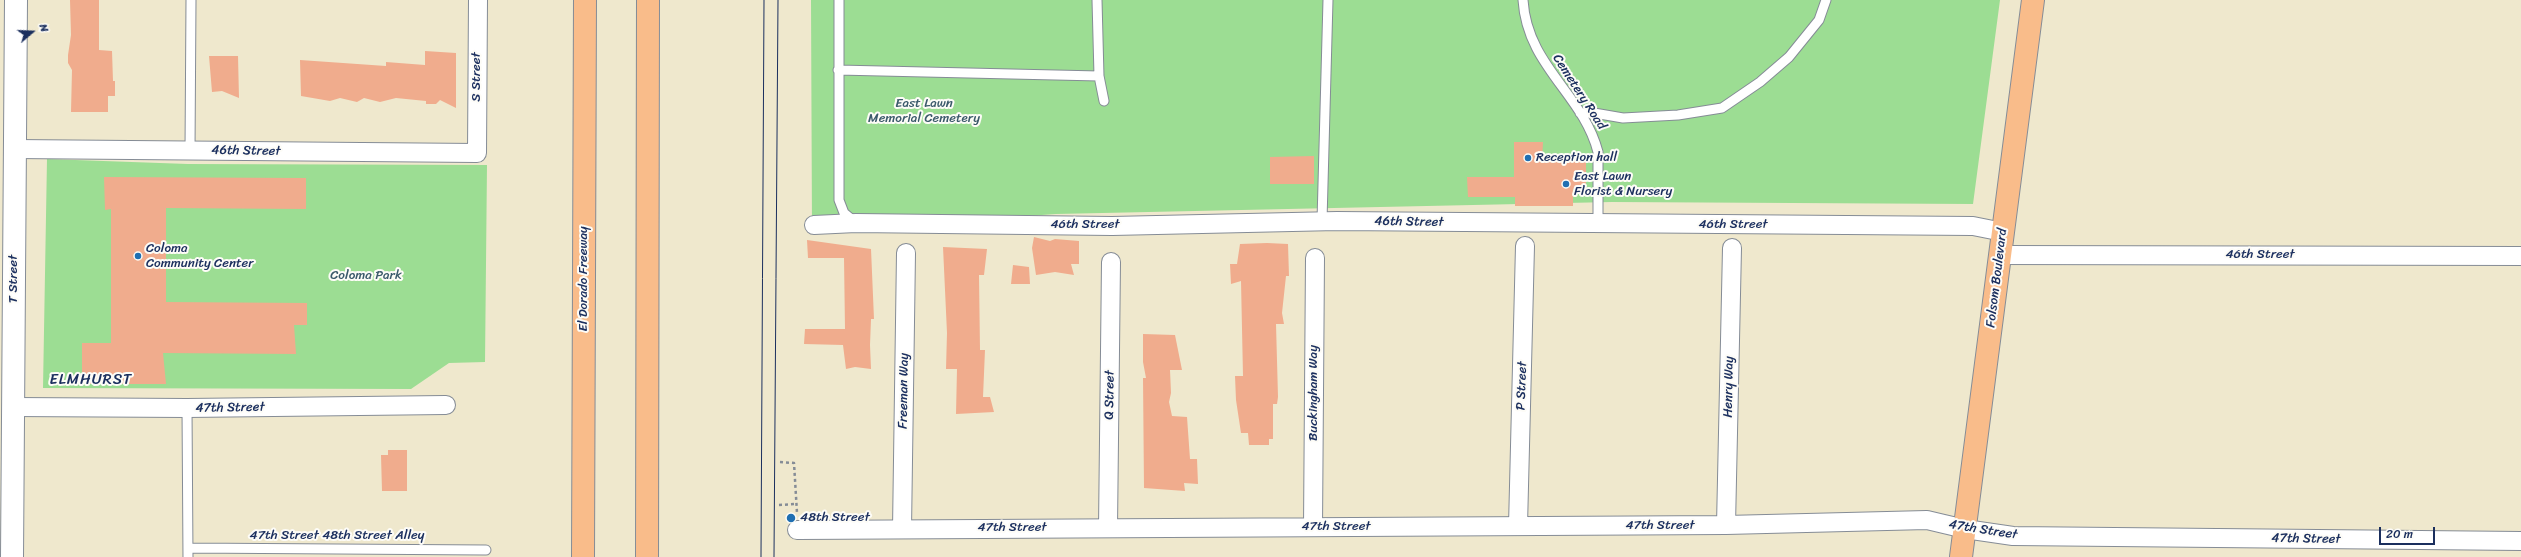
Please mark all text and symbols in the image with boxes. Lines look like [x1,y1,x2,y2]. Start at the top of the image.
north arrow [12,12,52,52]
text: N [34,21,54,35]
street label: Cemetery Road [1549,51,1609,133]
street label: S Street [469,52,485,102]
park label: East Lawn Memorial Cemetery [868,96,980,127]
street label: 46th Street [211,143,281,159]
place label: Reception hall [1536,150,1617,166]
marker: Reception hall [1523,153,1533,163]
place label: East Lawn Florist & Nursery [1574,169,1672,200]
marker: East Lawn Florist & Nursery [1561,179,1571,189]
street label: 46th Street [1374,214,1444,230]
street label: 46th Street [1050,217,1120,233]
street label: 46th Street [1698,217,1768,233]
street label: El Dorado Freeway [576,226,592,332]
street label: Folsom Boulevard [1983,228,2011,328]
place label: Coloma Community Center [146,241,254,272]
street label: 46th Street [2225,247,2295,263]
marker: Coloma Community Center [133,251,143,261]
street label: T Street [6,255,22,303]
park label: Coloma Park [330,268,402,284]
street label: Buckingham Way [1306,345,1322,441]
street label: Freeman Way [896,353,912,429]
street label: Henry Way [1721,356,1737,418]
street label: P Street [1513,361,1531,411]
street label: Q Street [1102,370,1118,420]
district label: ELMHURST [50,371,132,389]
street label: 47th Street [195,400,265,416]
place label: 48th Street [800,510,870,526]
marker: 48th Street [785,512,797,524]
street label: 47th Street [1948,517,2018,543]
street label: 47th Street [1625,518,1695,534]
street label: 47th Street [1301,519,1371,535]
scale bar [2381,519,2437,545]
street label: 47th Street [977,520,1047,536]
text: 20 m [2386,523,2413,545]
street label: 47th Street 48th Street Alley [250,528,424,544]
street label: 47th Street [2271,531,2341,547]

